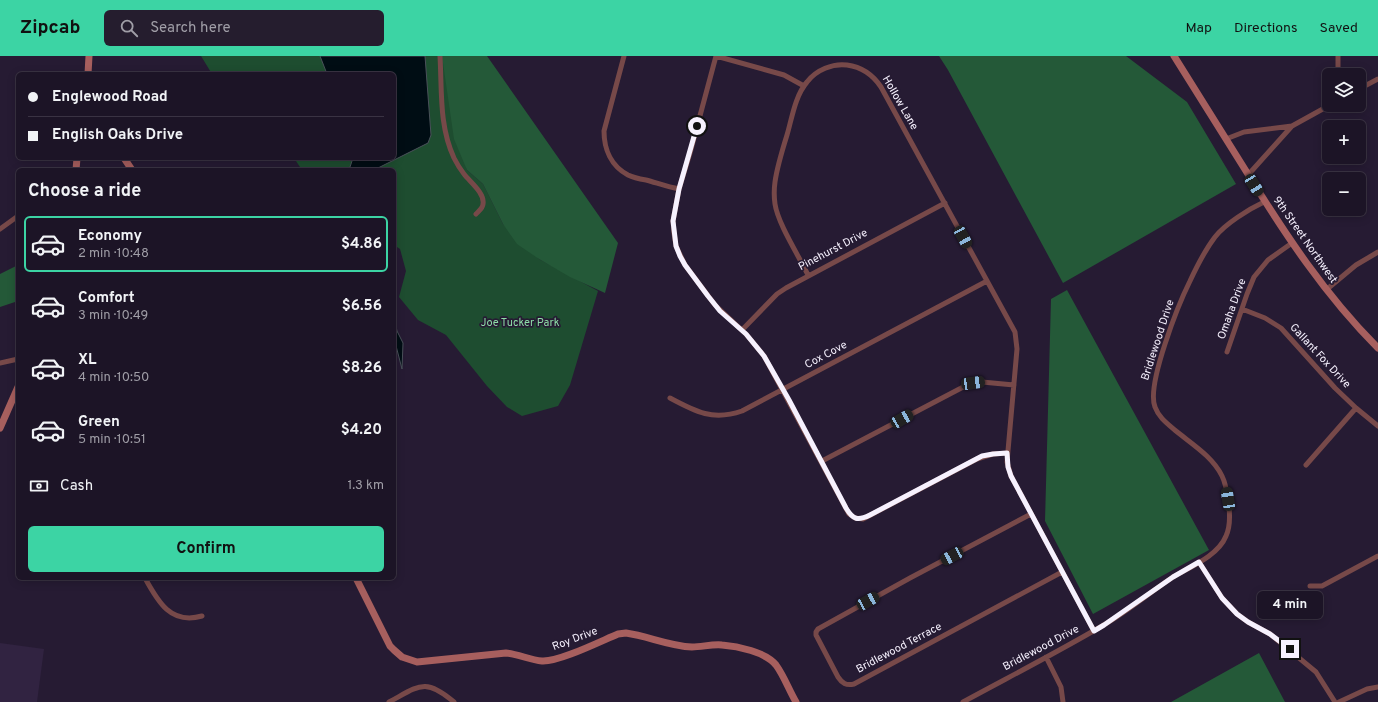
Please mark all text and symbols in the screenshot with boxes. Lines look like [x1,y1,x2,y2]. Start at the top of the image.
search box [104,10,384,46]
text: Zipcab [20,16,80,40]
icon: search [118,17,140,39]
text: Search here [150,19,231,38]
text: Map [1186,20,1212,37]
text: Directions [1234,20,1298,37]
text: Saved [1320,20,1358,37]
map controls [1322,68,1366,216]
button: layers [1322,68,1366,112]
street label: Hollow Lane [879,73,921,133]
text: Englewood Road [52,88,168,107]
route start [688,117,706,135]
button: + [1322,120,1366,164]
text: English Oaks Drive [52,126,183,145]
car [1243,172,1265,198]
button: − [1322,172,1366,216]
text: Choose a ride [28,180,141,203]
street label: 9th Street Northwest [1270,194,1340,286]
car [952,224,974,250]
icon: car [30,226,66,262]
street label: Pinehurst Drive [796,226,870,274]
text: Economy [78,227,142,246]
text: $4.86 [341,235,382,254]
text: 2 min · 10:48 [78,246,149,262]
street label: Omaha Drive [1214,277,1250,341]
icon: car [30,288,66,324]
text: Comfort [78,289,135,308]
text: $6.56 [342,297,382,316]
street label: Bridlewood Drive [1138,298,1178,382]
text: 3 min · 10:49 [78,308,148,324]
park label: Joe Tucker Park [480,316,560,330]
street label: Gallant Fox Drive [1286,321,1354,391]
street label: Cox Cove [802,338,850,372]
icon: car [30,350,66,386]
text: XL [78,351,96,370]
text: $8.26 [342,359,382,378]
text: 4 min · 10:50 [78,370,149,386]
car [960,375,986,391]
car [889,408,915,430]
icon: car [30,412,66,448]
text: Green [78,413,120,432]
text: $4.20 [341,421,382,440]
text: 5 min · 10:51 [78,432,146,448]
icon: cash [28,475,50,497]
text: Cash [60,477,93,496]
text: 1.3 km [347,478,384,494]
car [1220,486,1236,512]
button: Confirm [28,526,384,572]
car [939,545,965,567]
car [855,590,881,612]
callout: 4 min [1257,591,1323,619]
text: 4 min [1273,597,1307,613]
street label: Bridlewood Terrace [854,619,944,676]
street label: Bridlewood Drive [1000,622,1082,674]
street label: Roy Drive [550,624,600,654]
route end [1281,640,1299,658]

